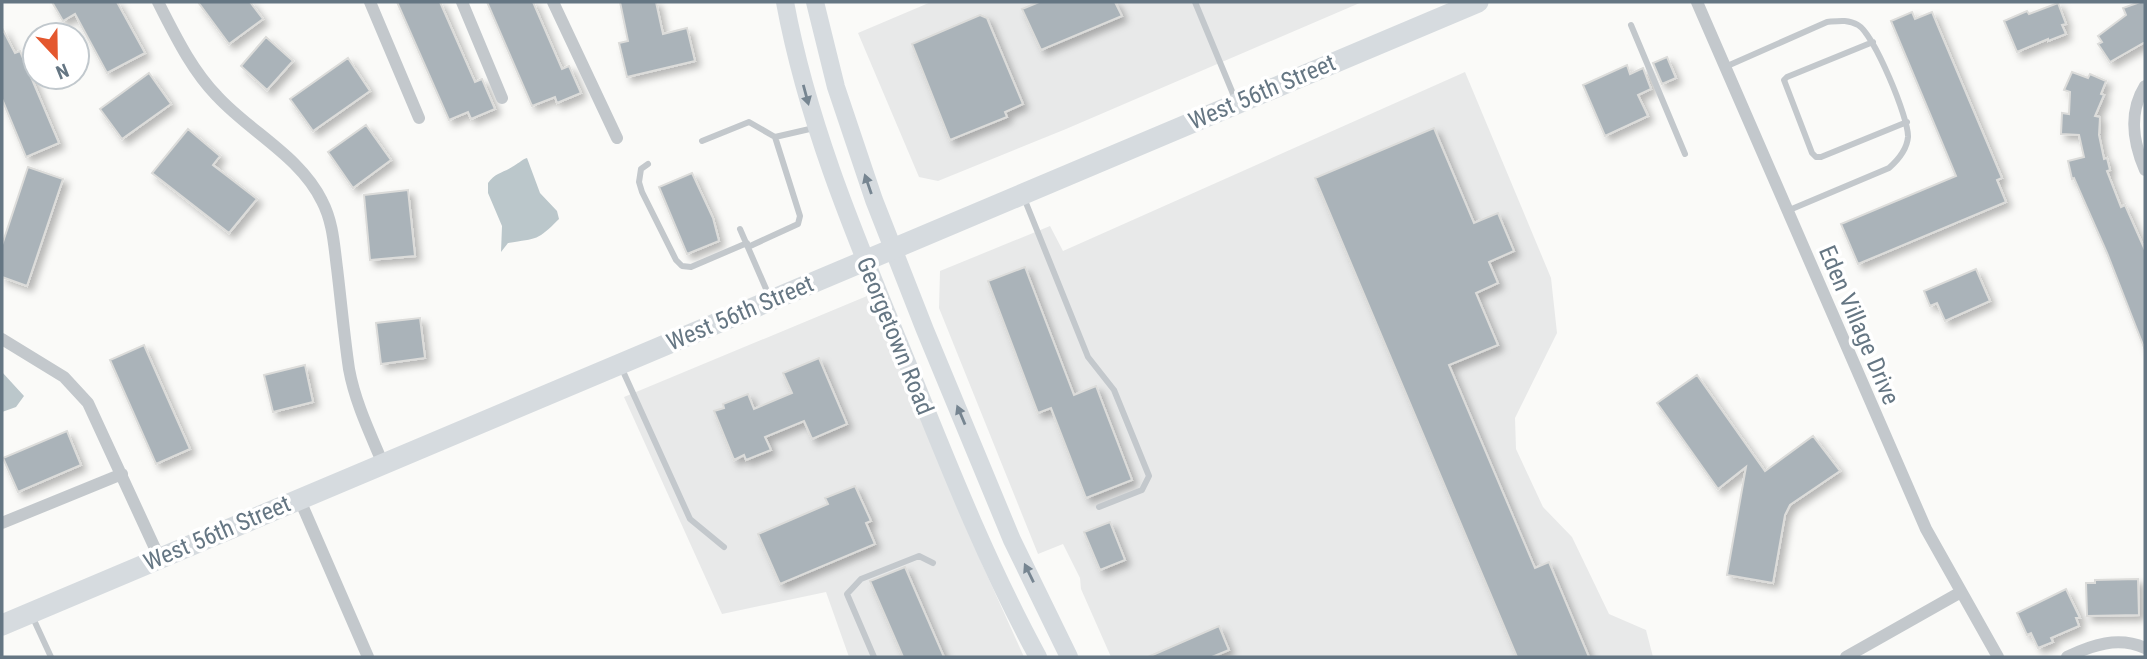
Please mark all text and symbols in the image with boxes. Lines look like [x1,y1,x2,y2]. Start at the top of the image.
north arrow [21,21,91,91]
street label: West 56th Street [1184,48,1340,136]
text: N [52,58,72,84]
one-way arrow [802,85,812,106]
one-way arrow [862,174,873,195]
street label: Eden Village Drive [1813,241,1905,409]
street label: Georgetown Road [851,253,939,419]
street label: West 56th Street [662,269,818,357]
one-way arrow [955,405,966,426]
street label: West 56th Street [139,489,295,577]
one-way arrow [1023,563,1034,583]

